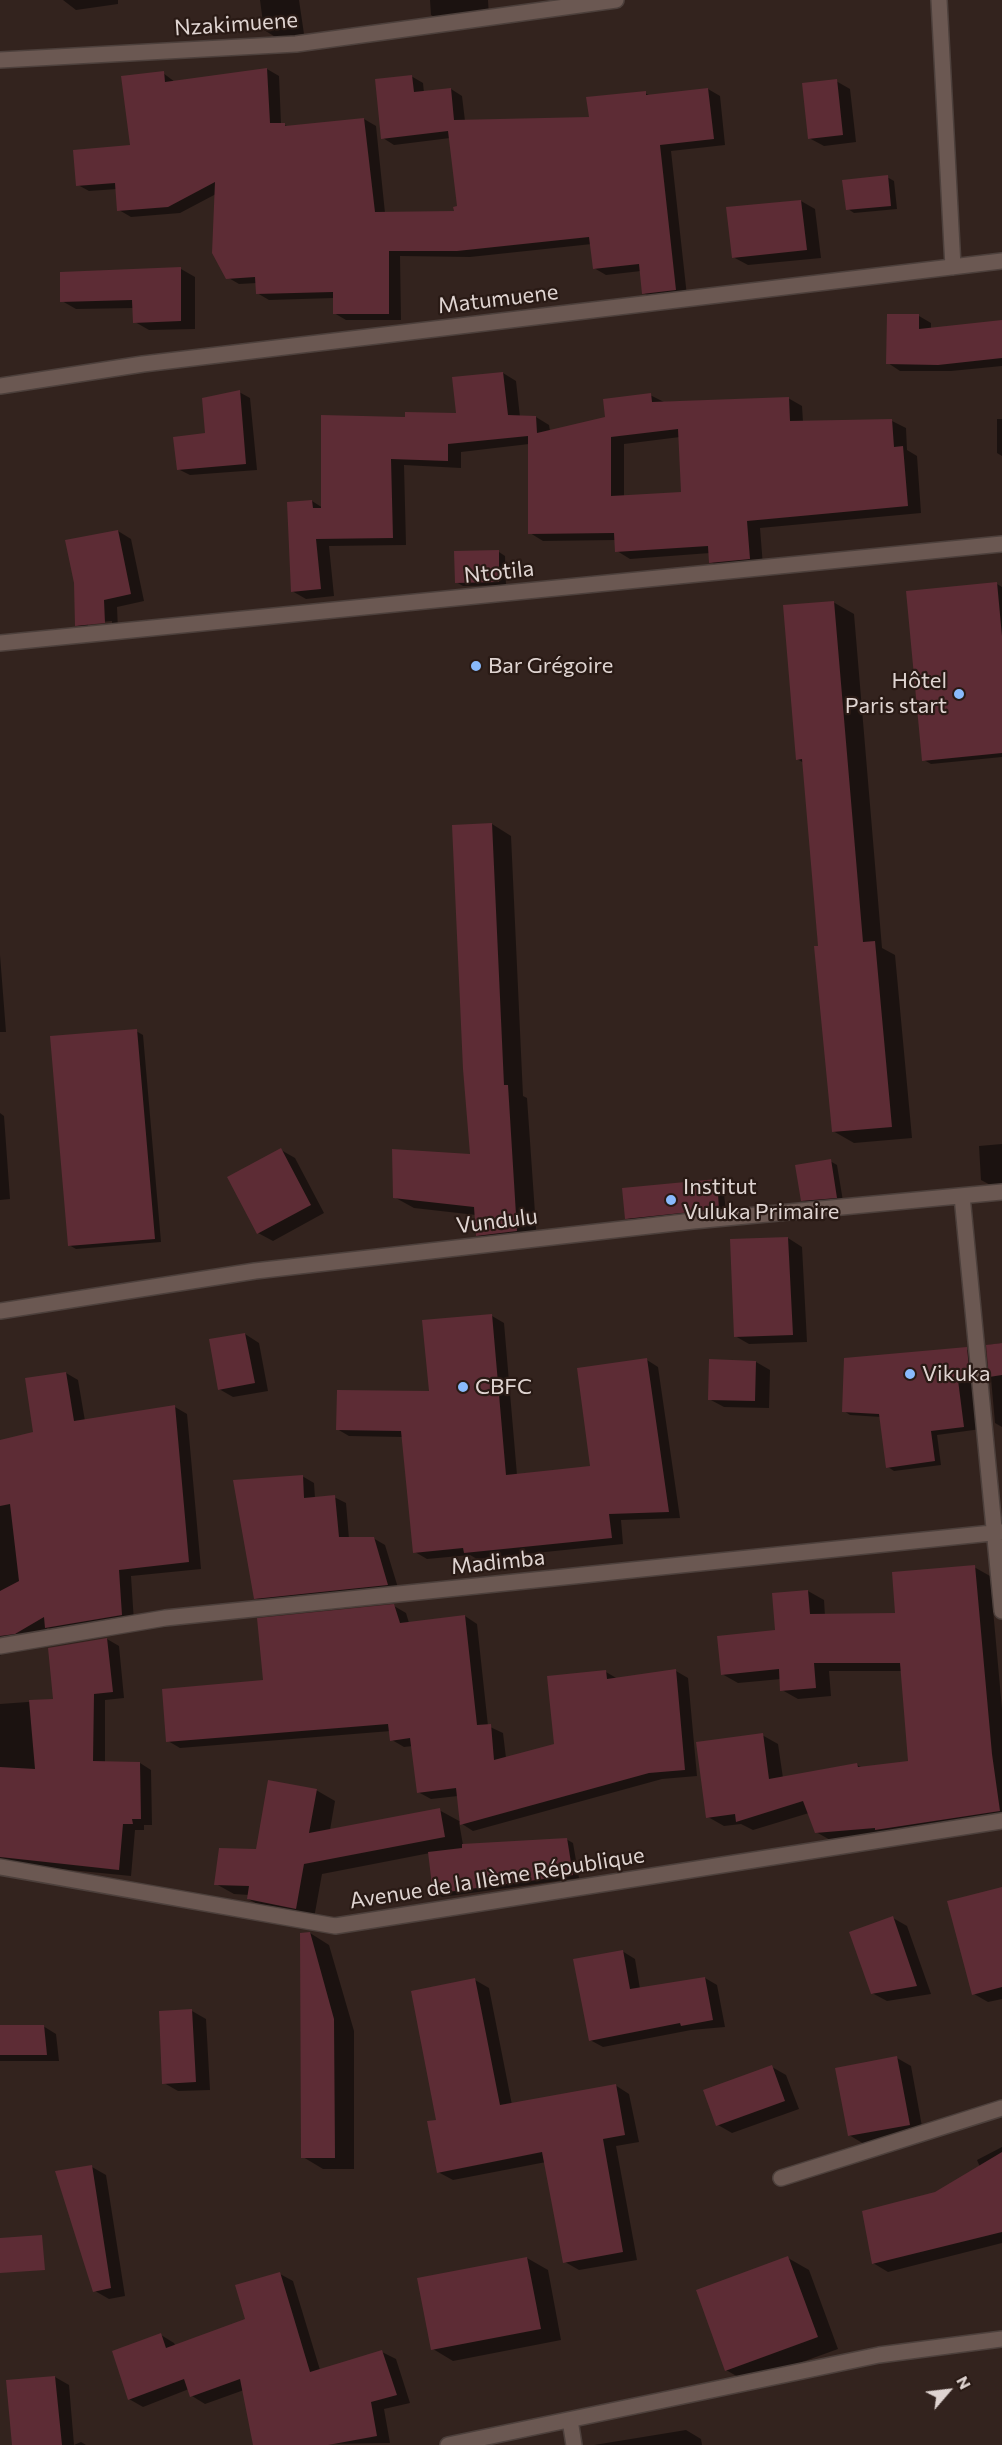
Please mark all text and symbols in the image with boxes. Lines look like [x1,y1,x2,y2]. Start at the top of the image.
street label: Nzakimuene [173,7,299,41]
street label: Matumuene [436,279,560,319]
street label: Ntotila [463,555,535,589]
place label: Bar Grégoire [488,653,613,679]
marker: Bar Grégoire [469,659,483,673]
place label: Hôtel Paris start [845,668,947,720]
marker: Hôtel Paris start [952,687,966,701]
place label: Institut Vuluka Primaire [683,1174,839,1226]
marker: Institut Vuluka Primaire [664,1193,678,1207]
street label: Vundulu [455,1203,539,1239]
place label: Vikuka [922,1361,990,1387]
marker: Vikuka [903,1367,917,1381]
place label: CBFC [475,1374,532,1400]
marker: CBFC [456,1380,470,1394]
street label: Madimba [450,1544,546,1580]
street label: Avenue de la IIème République [348,1842,646,1914]
north arrow [918,2361,978,2421]
text: N [953,2373,976,2392]

